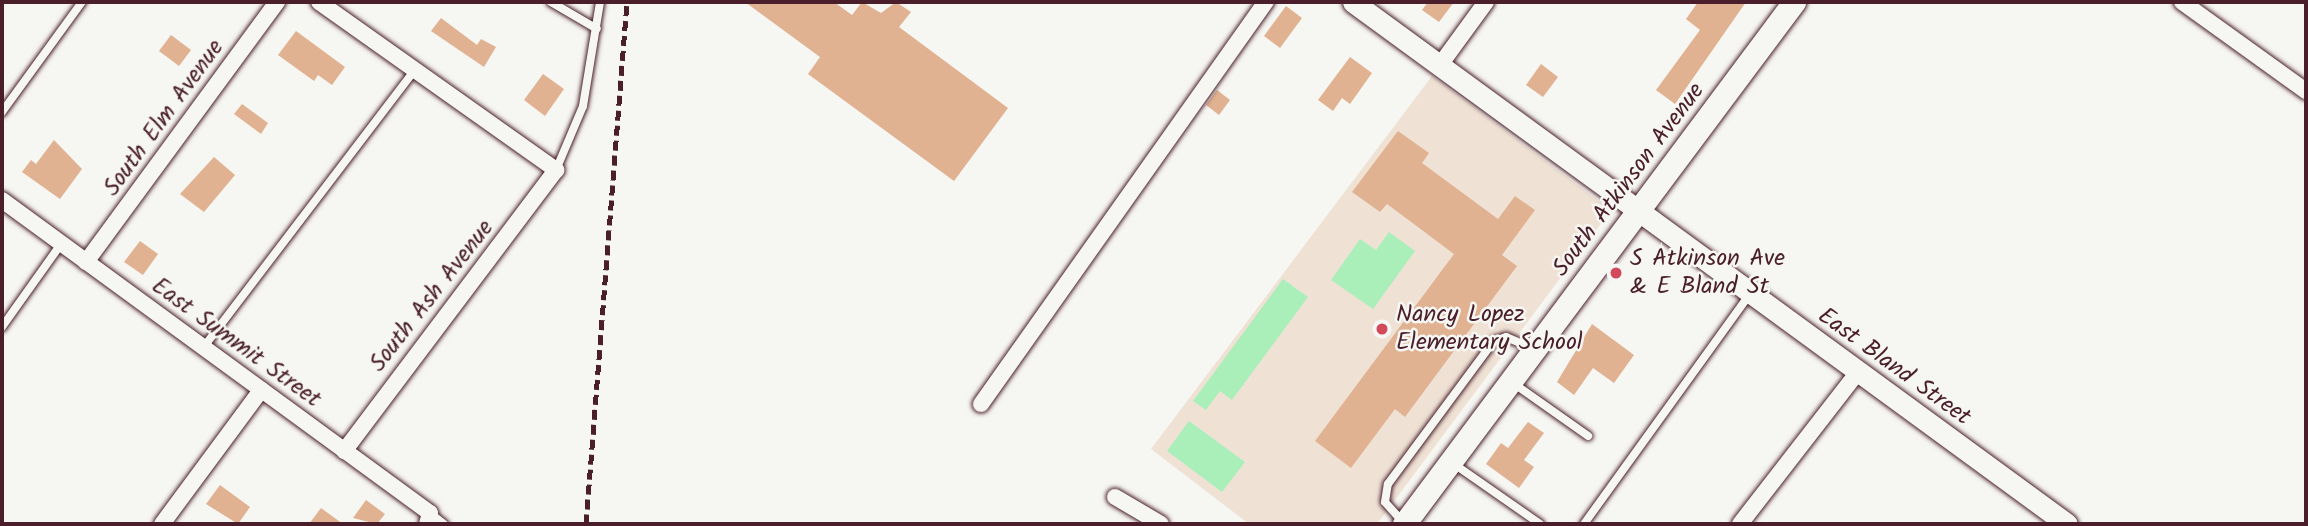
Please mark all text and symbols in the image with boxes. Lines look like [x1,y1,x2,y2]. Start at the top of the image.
street label: South Elm Avenue [98,34,230,202]
street label: South Atkinson Avenue [1547,78,1711,282]
street label: South Ash Avenue [364,214,500,378]
place label: S Atkinson Ave & E Bland St [1630,245,1785,301]
marker: S Atkinson Ave & E Bland St [1608,265,1624,281]
street label: East Summit Street [146,272,326,414]
place label: Nancy Lopez Elementary School [1396,301,1583,357]
street label: East Bland Street [1812,302,1976,432]
marker: Nancy Lopez Elementary School [1374,321,1390,337]

